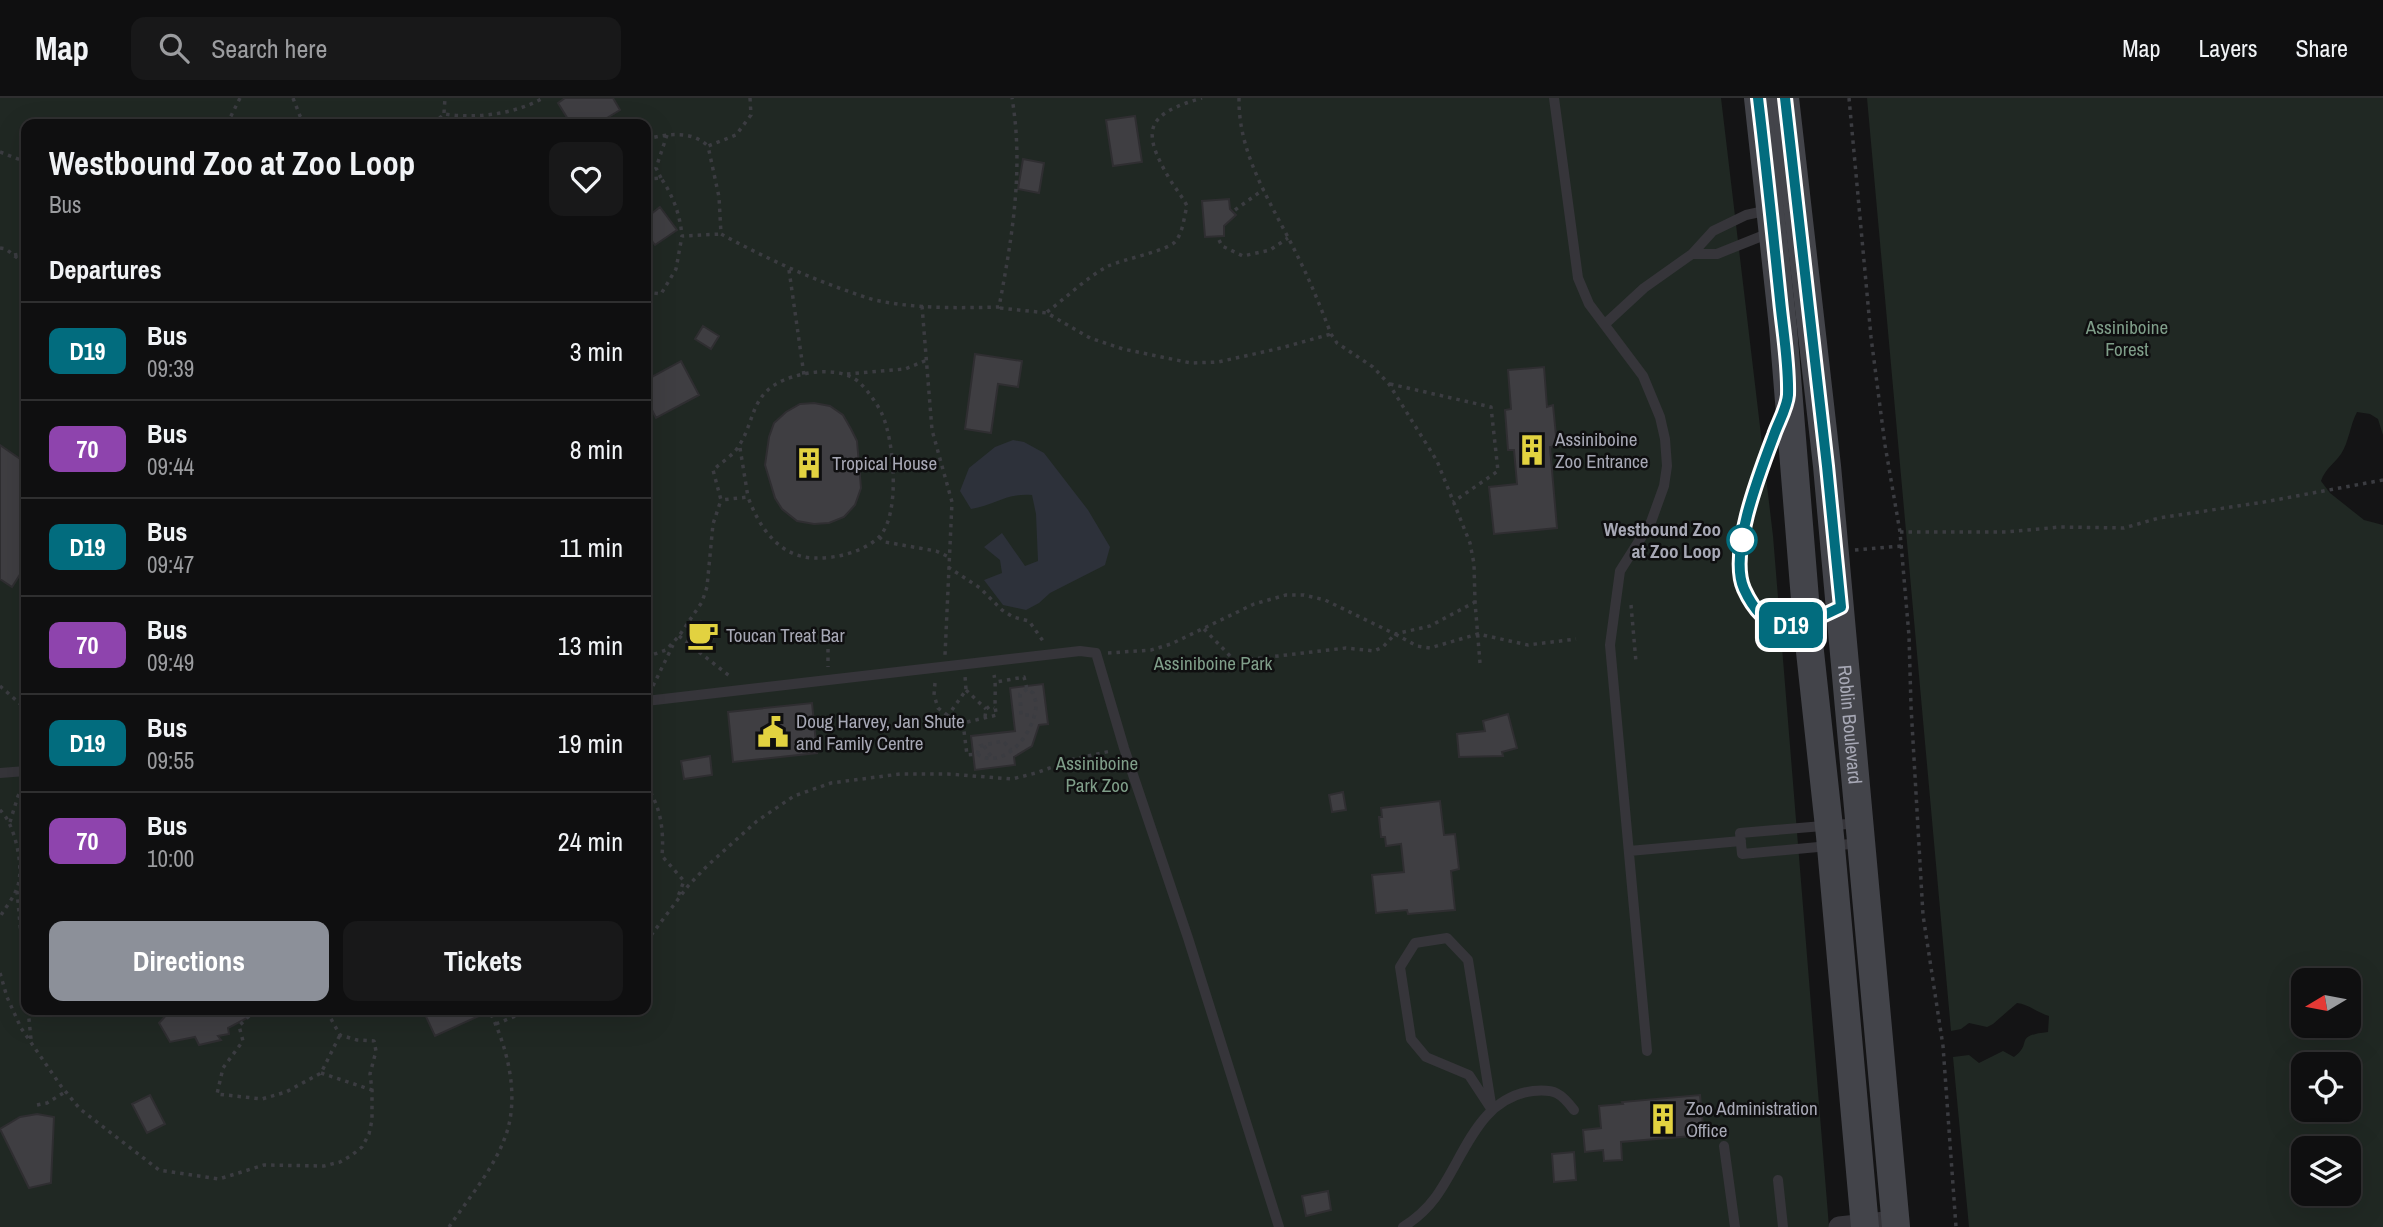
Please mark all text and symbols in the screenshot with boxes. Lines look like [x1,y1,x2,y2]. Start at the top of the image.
search box [131,17,621,80]
text: Map [35,26,89,70]
icon: search [155,29,193,67]
text: Search here [211,31,327,66]
text: Map [2122,32,2160,64]
text: Layers [2198,32,2257,64]
text: Share [2295,32,2348,64]
text: Westbound Zoo at Zoo Loop [49,141,415,185]
button: heart [549,142,623,216]
text: Bus [49,189,82,220]
text: Departures [49,252,162,287]
park label: Assiniboine Forest [2085,314,2168,362]
text: Bus [147,318,187,353]
text: 3 min [570,334,623,369]
text: D19 [69,335,106,367]
text: 09:39 [147,353,194,384]
text: Bus [147,416,187,451]
place label: Assiniboine Zoo Entrance [1554,426,1649,474]
text: 8 min [570,432,623,467]
text: 70 [77,433,98,465]
building icon: Assiniboine Zoo Entrance [1515,433,1549,467]
building icon: Tropical House [792,446,826,480]
place label: Tropical House [832,450,937,476]
text: 09:44 [147,451,194,482]
text: Bus [147,514,187,549]
place label: Westbound Zoo at Zoo Loop [1604,516,1721,564]
marker: Westbound Zoo at Zoo Loop [1727,525,1757,555]
text: 11 min [559,530,623,565]
text: D19 [69,531,106,563]
text: 09:47 [147,549,194,580]
line badge: D19 [1751,602,1831,648]
text: D19 [1773,609,1809,641]
text: Bus [147,612,187,647]
cafe icon: Toucan Treat Bar [686,618,720,652]
place label: Toucan Treat Bar [726,622,845,648]
text: 13 min [558,628,623,663]
text: 70 [77,629,98,661]
text: 09:49 [147,647,194,678]
park label: Assiniboine Park [1153,650,1273,676]
street label: Roblin Boulevard [1832,664,1869,785]
place label: Doug Harvey, Jan Shute and Family Centre [796,708,965,756]
text: Bus [147,710,187,745]
public building icon: Doug Harvey, Jan Shute and Family Centre [756,715,790,749]
text: 19 min [558,726,623,761]
text: D19 [69,727,106,759]
text: 09:55 [147,745,194,776]
park label: Assiniboine Park Zoo [1055,750,1138,798]
text: Bus [147,808,187,843]
text: 24 min [558,824,623,859]
text: 70 [77,825,98,857]
text: 10:00 [147,843,194,874]
button: Directions [49,921,329,1001]
button: Tickets [343,921,623,1001]
north arrow [2291,968,2361,1038]
map controls [2291,968,2361,1206]
button: locate [2291,1052,2361,1122]
place label: Zoo Administration Office [1686,1095,1818,1143]
building icon: Zoo Administration Office [1646,1102,1680,1136]
button: layers [2291,1136,2361,1206]

